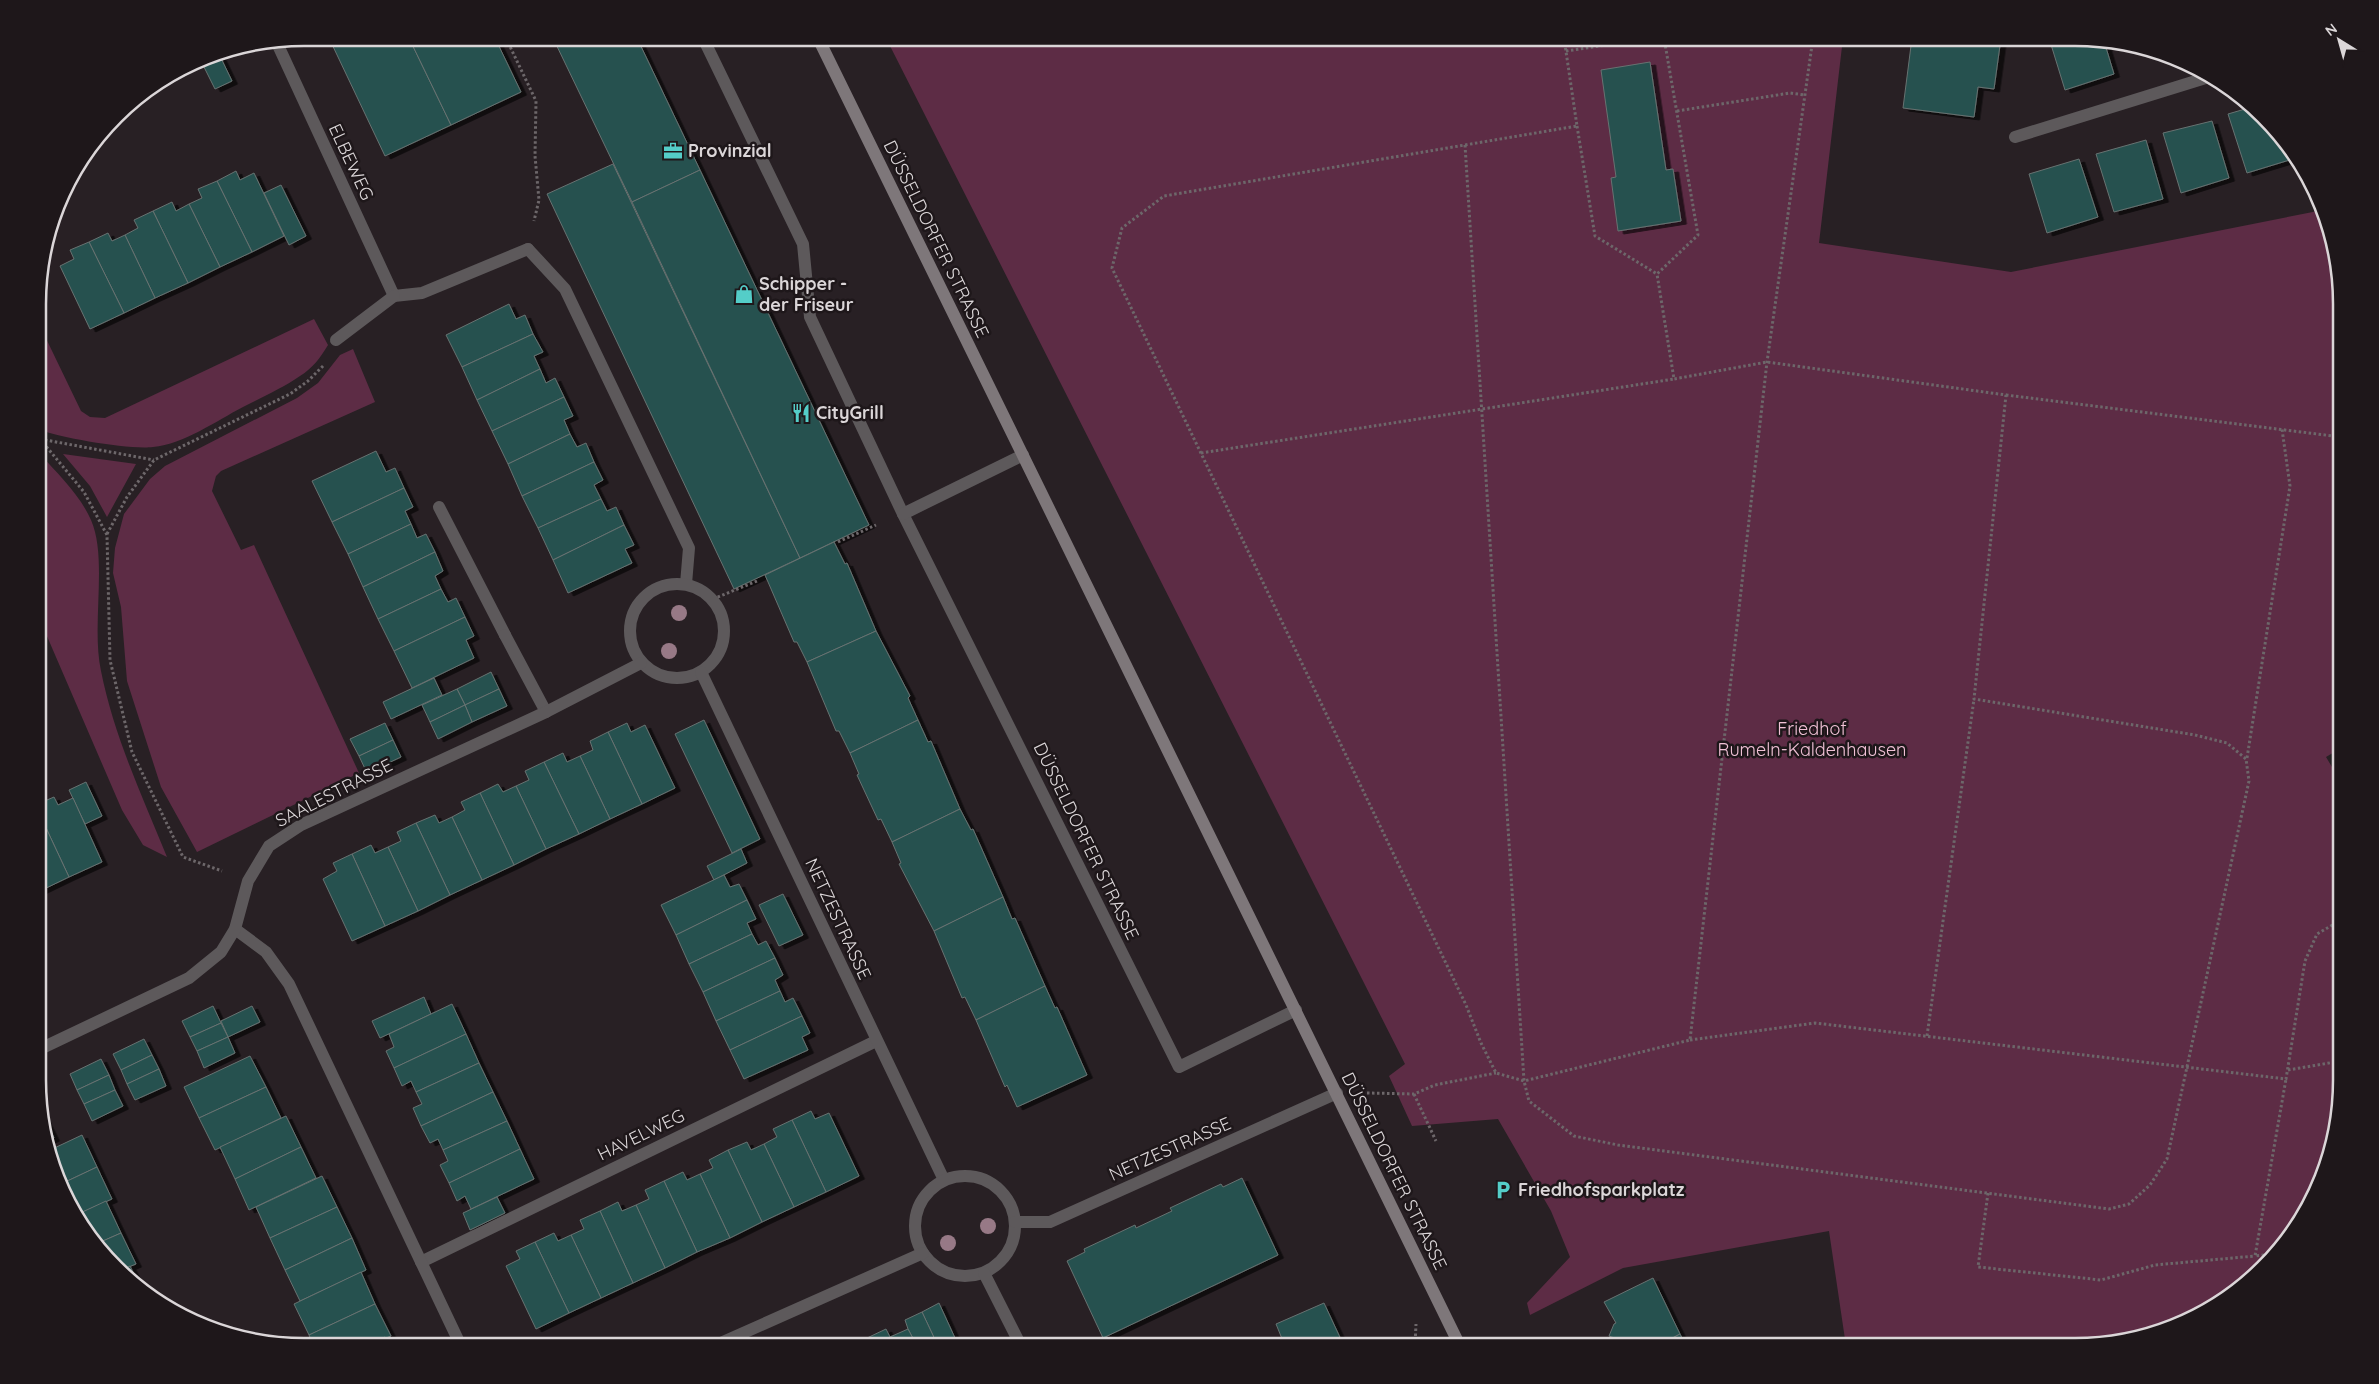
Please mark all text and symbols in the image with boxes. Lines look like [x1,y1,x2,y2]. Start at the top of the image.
north arrow [2314,15,2364,65]
text: N [2322,19,2341,40]
street label: ELBEWEG [324,120,379,204]
street label: DÜSSELDORFER STRASSE [879,136,994,341]
place label: Provinzial [688,139,772,162]
office icon: Provinzial [662,140,684,162]
place label: Schipper - der Friseur [759,272,854,316]
shop icon: Schipper - der Friseur [733,283,755,305]
place label: CityGrill [816,401,884,424]
restaurant icon: CityGrill [790,402,812,424]
park label: Friedhof Rumeln-Kaldenhausen [1718,717,1906,761]
street label: DÜSSELDORFER STRASSE [1029,738,1144,943]
street label: SAALESTRASSE [271,753,396,832]
street label: NETZESTRASSE [800,854,877,983]
street label: DÜSSELDORFER STRASSE [1337,1068,1452,1273]
street label: HAVELWEG [593,1104,688,1166]
street label: NETZESTRASSE [1105,1111,1234,1186]
place label: Friedhofsparkplatz [1518,1178,1685,1201]
parking icon: Friedhofsparkplatz [1492,1179,1514,1201]

